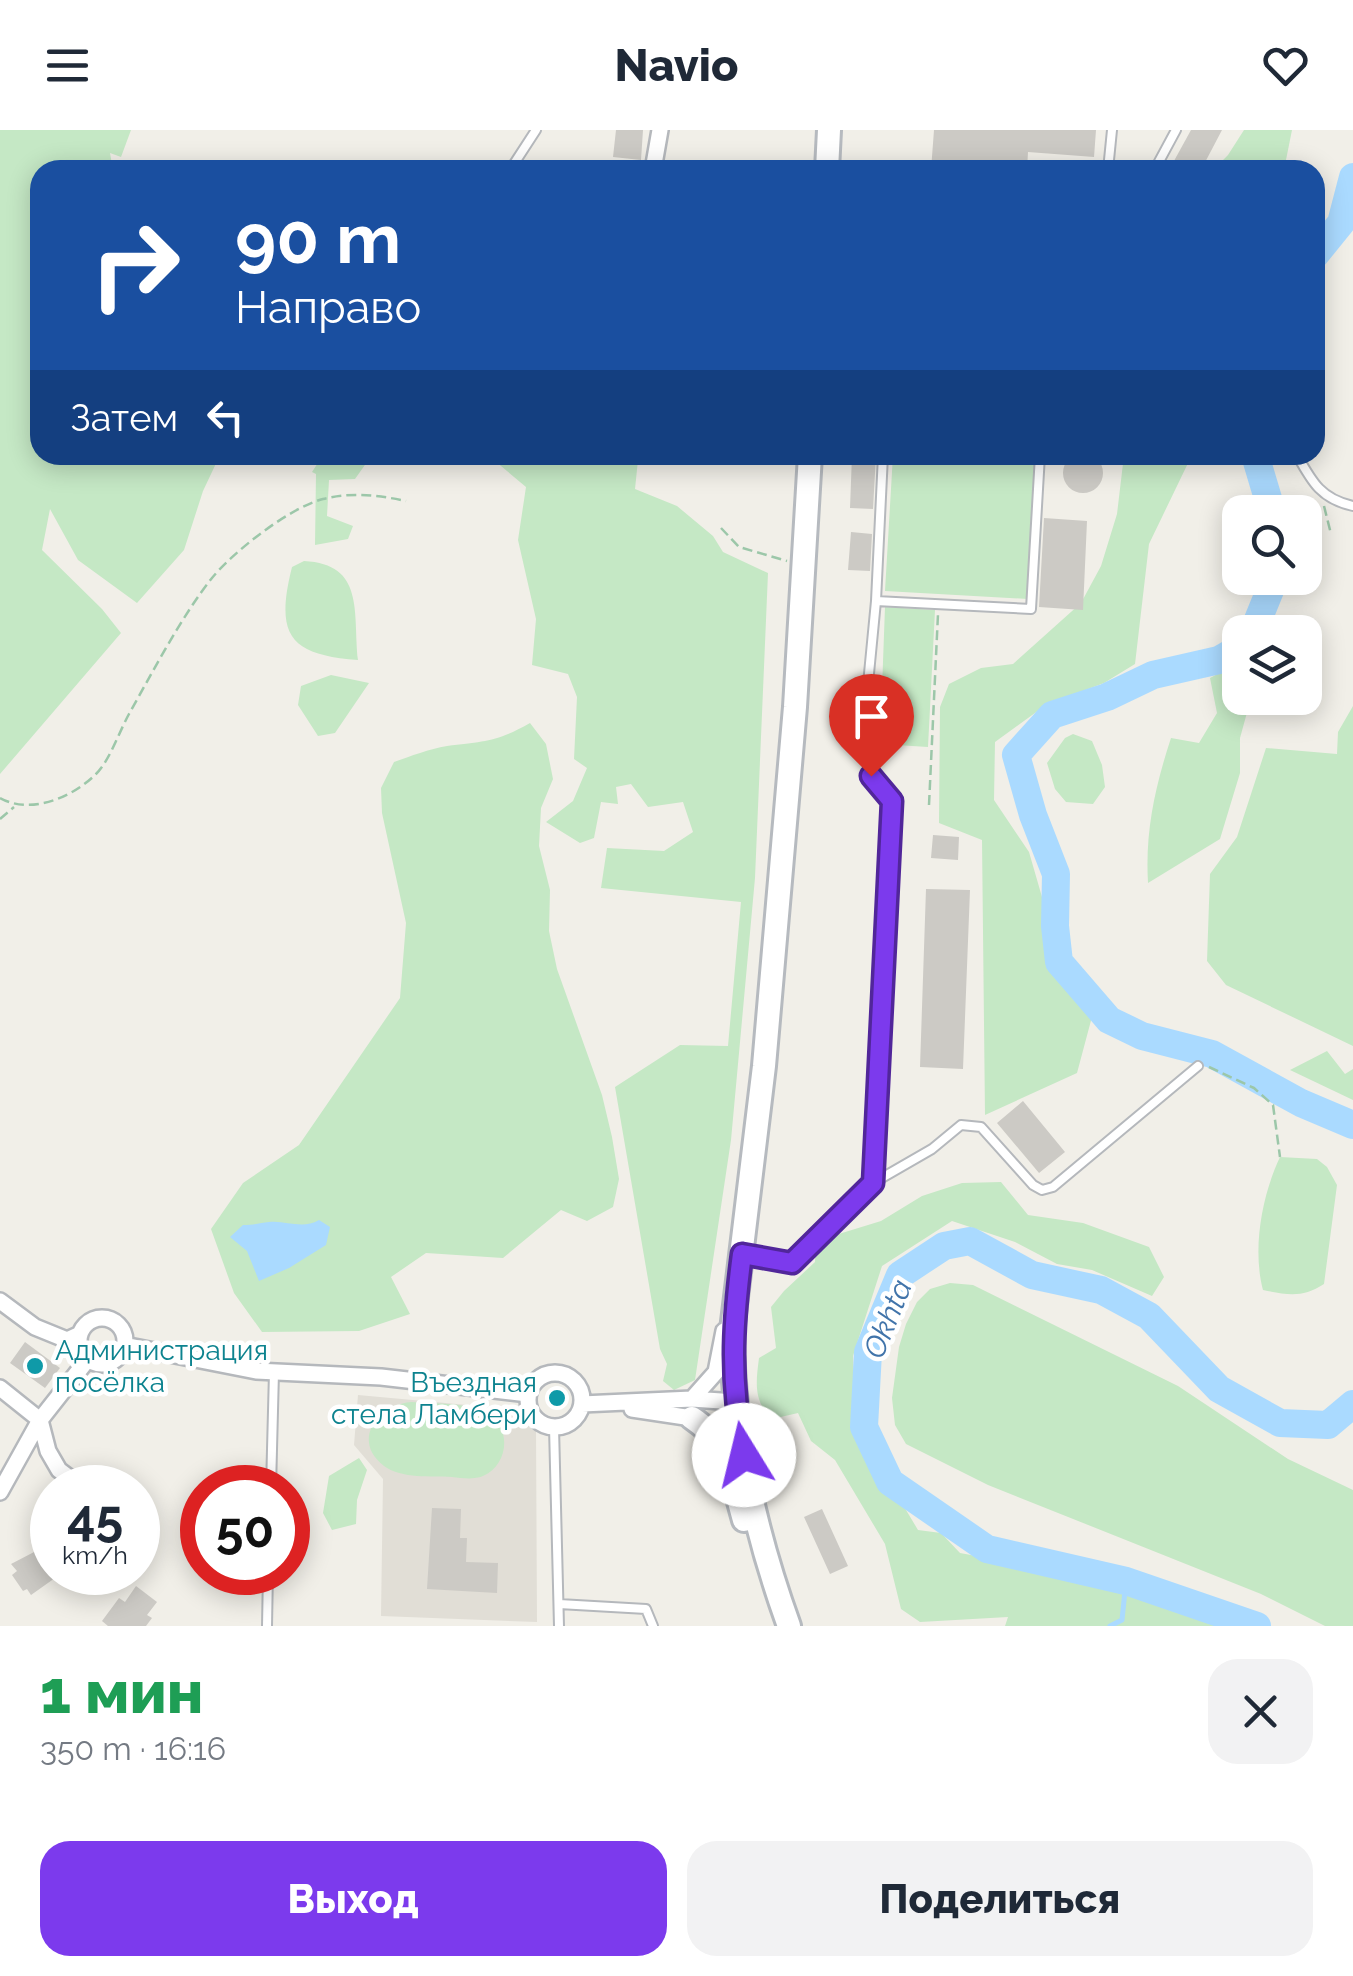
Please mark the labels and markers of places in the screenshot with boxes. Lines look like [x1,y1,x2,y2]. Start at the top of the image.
pin [829,674,914,777]
place label: Администрация посёлка [55,1334,268,1399]
marker: Администрация посёлка [24,1355,46,1377]
place label: Въездная стела Ламбери [331,1366,537,1431]
marker: Въездная стела Ламбери [546,1387,568,1409]

